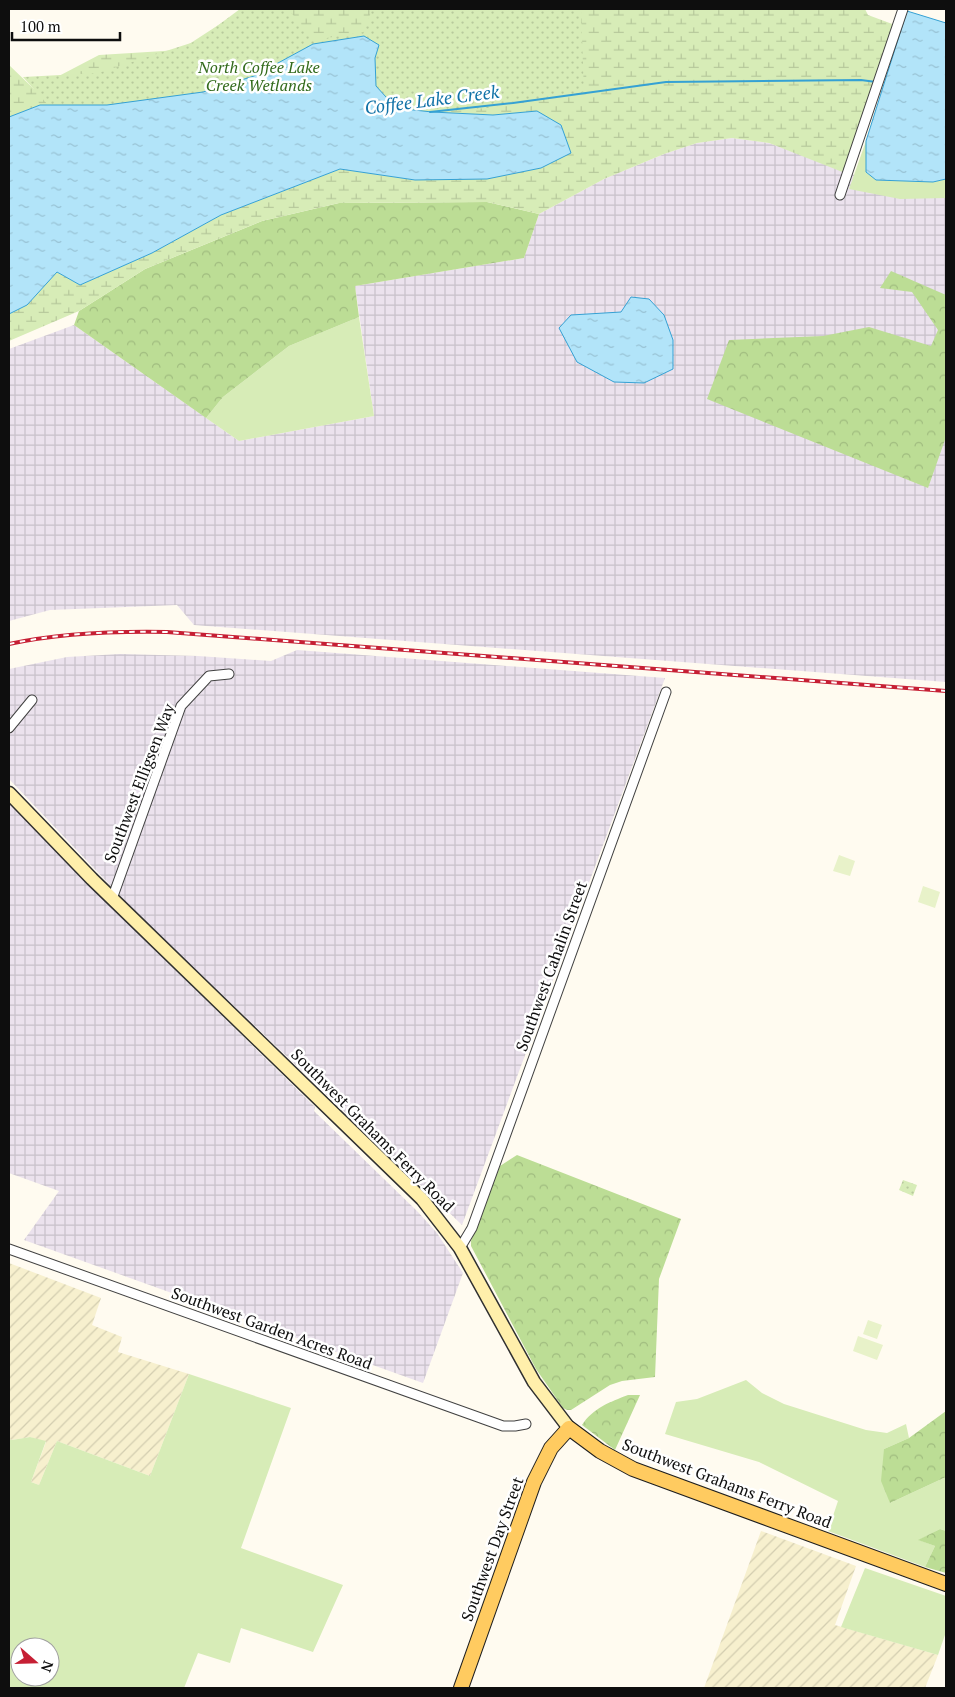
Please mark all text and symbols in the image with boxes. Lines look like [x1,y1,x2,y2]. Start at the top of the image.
scale bar [12,10,120,42]
text: 100 m [20,16,61,36]
park label: North Coffee Lake Creek Wetlands [197,56,320,96]
water label: Coffee Lake Creek [363,79,501,119]
street label: Southwest Elligsen Way [98,699,180,866]
street label: Southwest Cahalin Street [510,878,592,1054]
street label: Southwest Grahams Ferry Road [287,1044,460,1217]
street label: Southwest Garden Acres Road [169,1281,375,1375]
street label: Southwest Grahams Ferry Road [619,1433,835,1533]
street label: Southwest Day Street [456,1474,528,1624]
north arrow [10,1637,60,1687]
text: N [37,1658,58,1675]

